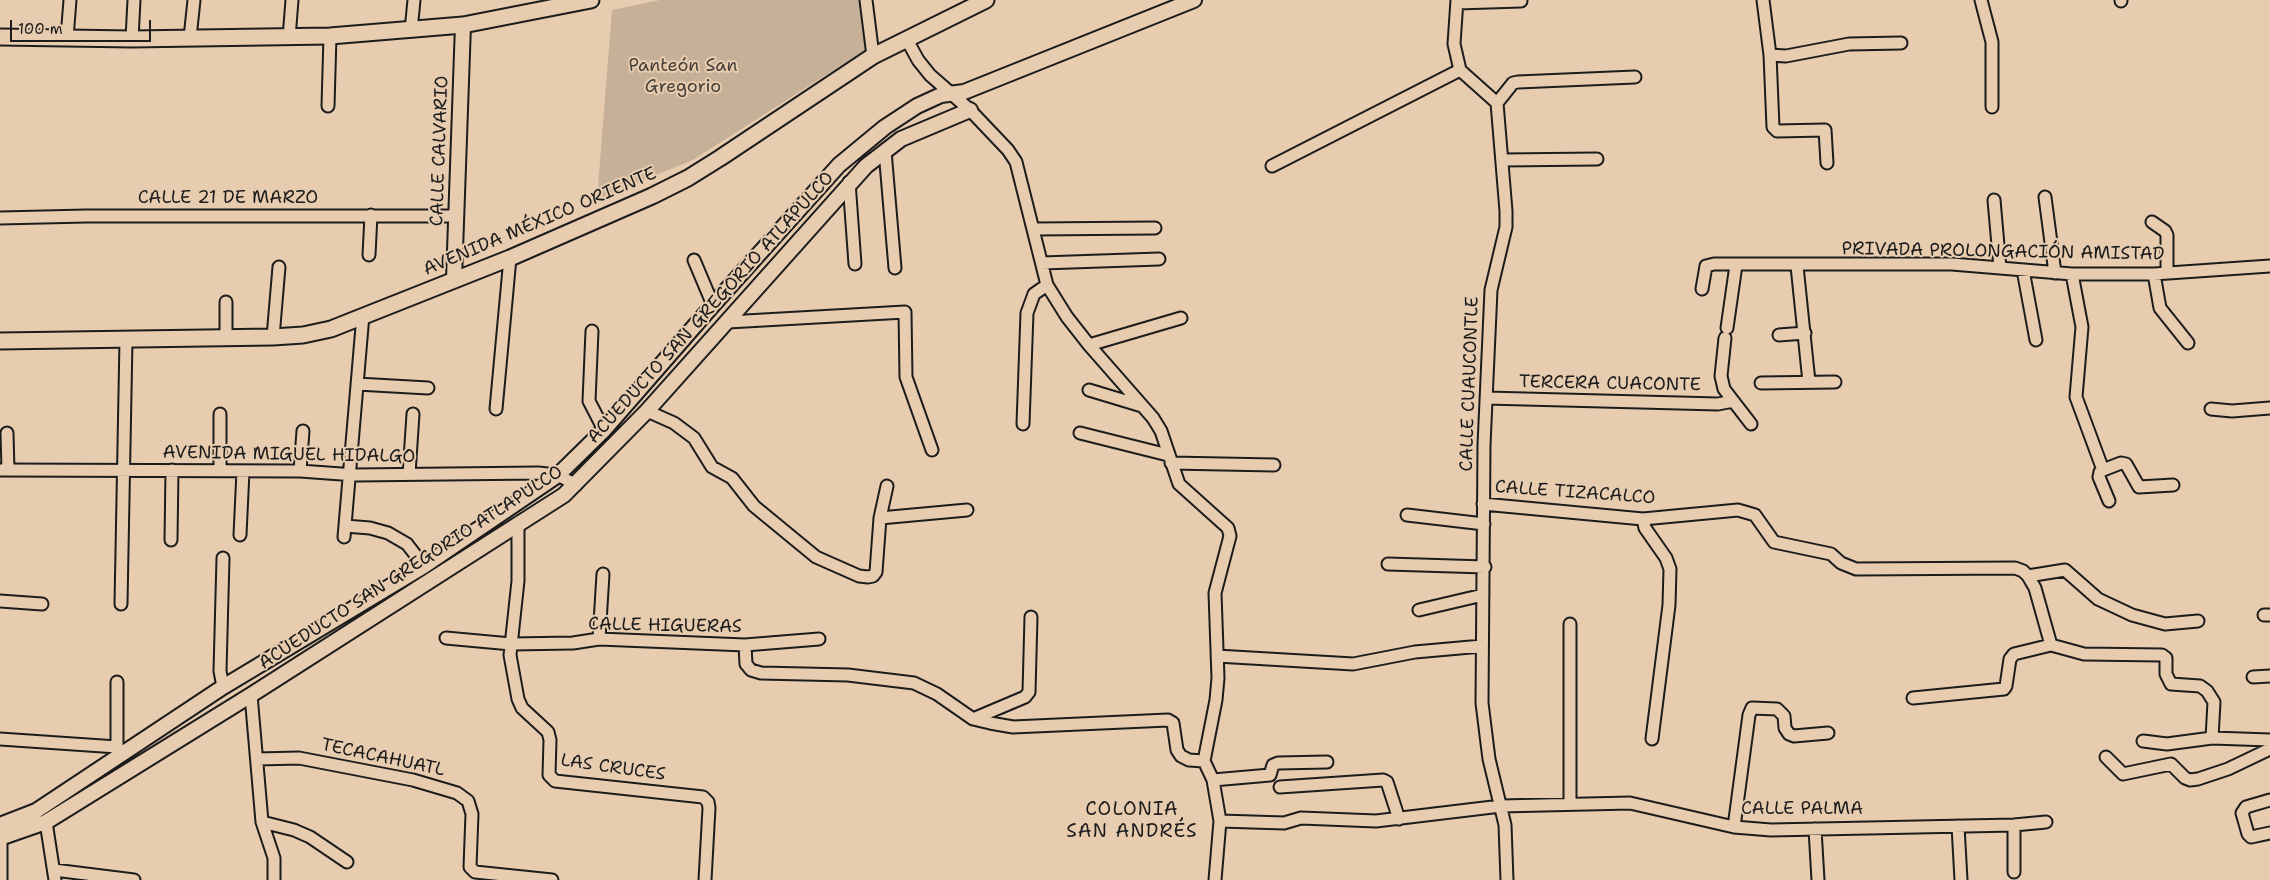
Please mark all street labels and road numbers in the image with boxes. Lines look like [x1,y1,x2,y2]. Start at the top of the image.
street label: CALLE CALVARIO [427,75,453,227]
street label: AVENIDA MÉXICO ORIENTE [420,163,660,281]
street label: ACUEDUCTO SAN GREGORIO ATLAPULCO [583,168,839,448]
street label: CALLE 21 DE MARZO [138,187,318,209]
street label: PRIVADA PROLONGACIÓN AMISTAD [1841,238,2165,266]
street label: CALLE CUAUCONTLE [1456,296,1484,472]
street label: TERCERA CUACONTE [1519,372,1701,396]
street label: AVENIDA MIGUEL HIDALGO [162,442,416,468]
street label: ACUEDUCTO SAN GREGORIO ATLAPULCO [255,461,567,675]
street label: CALLE TIZACALCO [1494,477,1656,509]
street label: CALLE HIGUERAS [588,614,742,638]
street label: TECACAHUATL [319,734,447,782]
street label: LAS CRUCES [559,750,667,786]
street label: CALLE PALMA [1741,798,1863,820]

